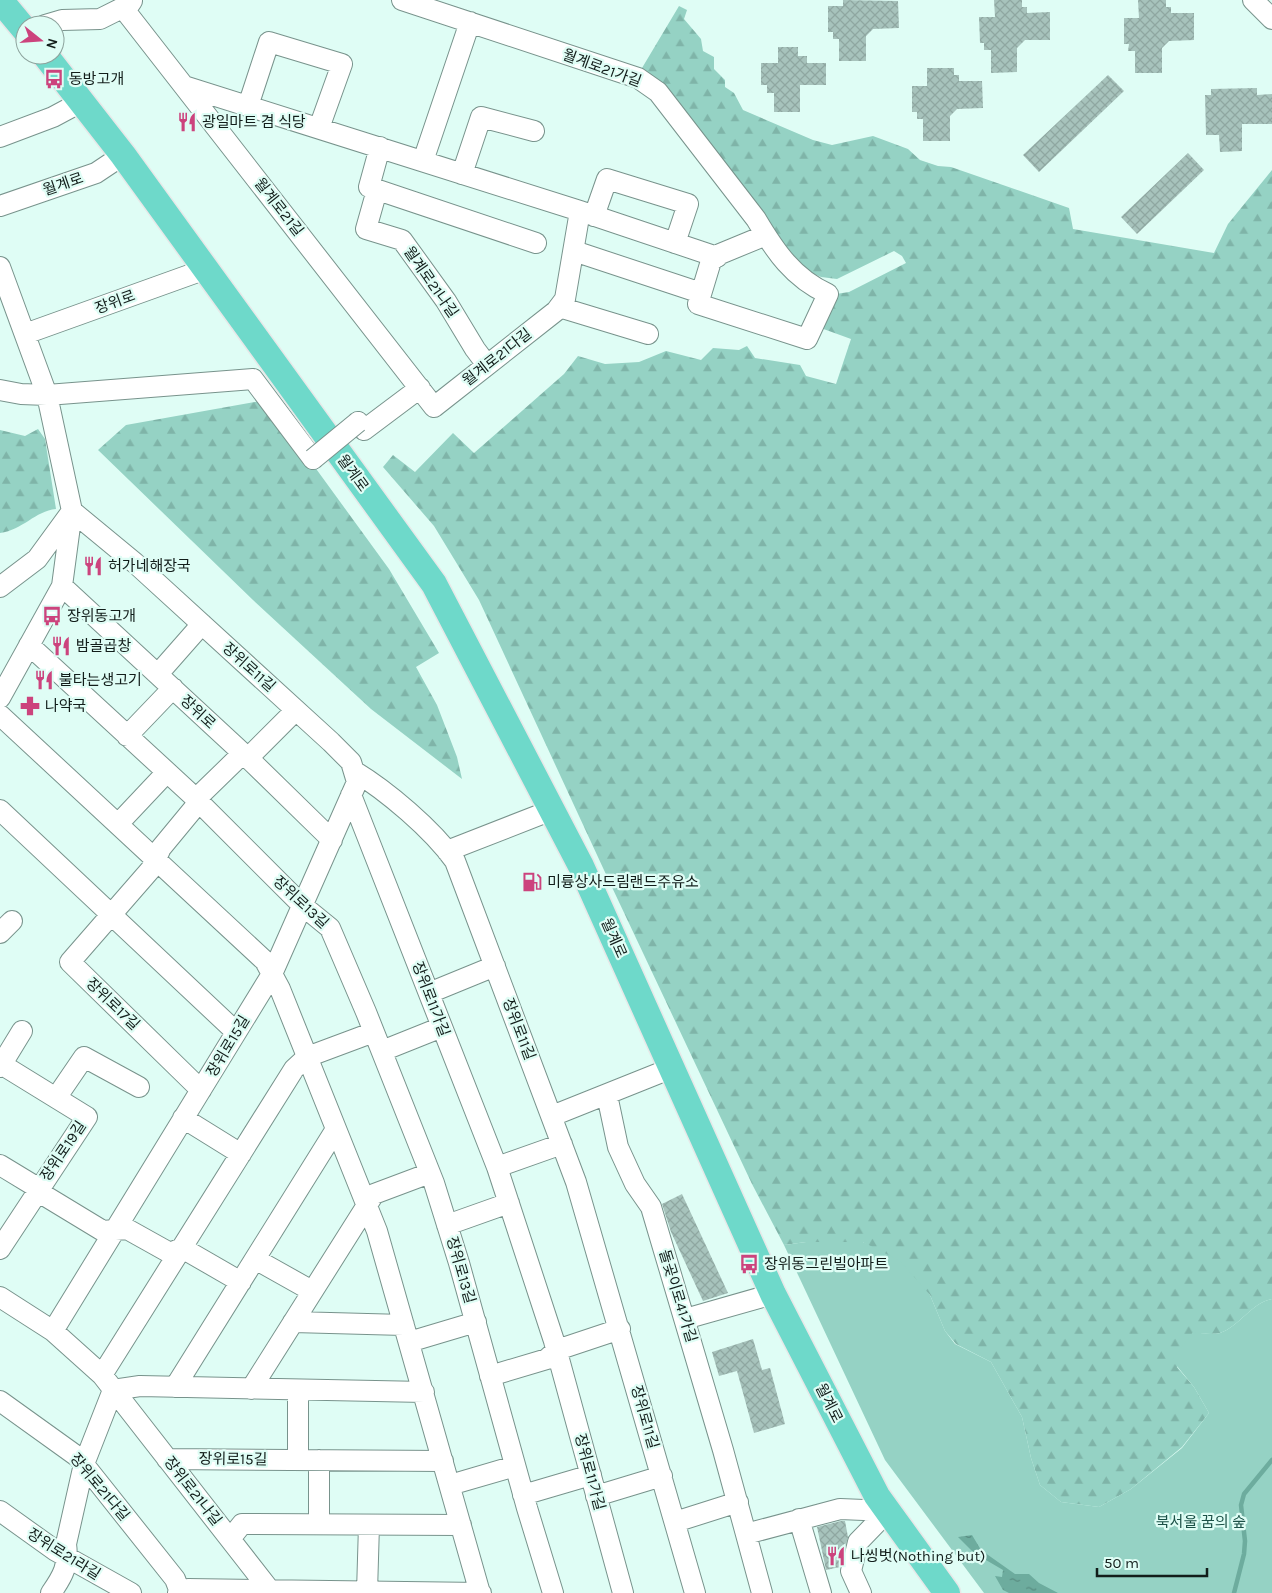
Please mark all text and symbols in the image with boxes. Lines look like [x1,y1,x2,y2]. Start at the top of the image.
north arrow [15,15,65,65]
text: N [42,36,62,51]
street label: 월계로21가길 [560,45,644,91]
bus stop icon: 동방고개 [43,68,65,90]
place label: 동방고개 [69,70,124,88]
restaurant icon: 광일마트 겸 식당 [176,111,198,133]
place label: 광일마트 겸 식당 [202,113,306,131]
street label: 월계로 [40,169,86,199]
street label: 월계로21길 [251,174,307,240]
street label: 월계로21나길 [400,243,462,321]
street label: 장위로 [92,286,138,318]
street label: 월계로21다길 [459,324,535,390]
street label: 월계로 [334,451,372,495]
restaurant icon: 허가네해장국 [82,555,104,577]
place label: 허가네해장국 [108,557,191,575]
bus stop icon: 장위동고개 [41,605,63,627]
place label: 장위동고개 [67,607,136,625]
restaurant icon: 밤골곱창 [50,635,72,657]
place label: 밤골곱창 [76,637,131,655]
street label: 장위로11길 [219,639,279,695]
restaurant icon: 불타는생고기 [33,669,55,691]
place label: 불타는생고기 [59,671,142,689]
street label: 장위로 [177,691,219,733]
pharmacy icon: 나약국 [19,695,41,717]
place label: 나약국 [45,697,86,715]
fuel station icon: 미륭상사드림랜드주유소 [521,871,543,893]
street label: 장위로13길 [270,872,332,932]
place label: 미륭상사드림랜드주유소 [547,873,699,891]
street label: 월계로 [597,915,631,961]
street label: 장위로11가길 [408,959,454,1039]
street label: 장위로17길 [83,974,143,1034]
street label: 장위로11길 [499,995,539,1063]
street label: 장위로15길 [203,1012,253,1080]
street label: 장위로19길 [36,1117,90,1185]
street label: 장위로13길 [443,1234,479,1306]
street label: 돌곶이로41가길 [655,1247,701,1345]
bus stop icon: 장위동그린빌아파트 [738,1253,760,1275]
place label: 장위동그린빌아파트 [764,1255,888,1273]
street label: 월계로 [812,1380,846,1426]
street label: 장위로11길 [627,1383,663,1451]
street label: 장위로11가길 [571,1432,609,1512]
street label: 장위로15길 [199,1449,267,1469]
street label: 장위로21다길 [67,1450,133,1524]
street label: 장위로21나길 [160,1453,226,1529]
park label: 북서울 꿈의 숲 [1156,1513,1246,1531]
street label: 장위로21라길 [24,1524,104,1584]
restaurant icon: 나씽벗(Nothing but) [825,1545,847,1567]
scale bar [1097,1546,1207,1578]
place label: 나씽벗(Nothing but) [851,1547,985,1565]
text: 50 m [1104,1554,1139,1572]

